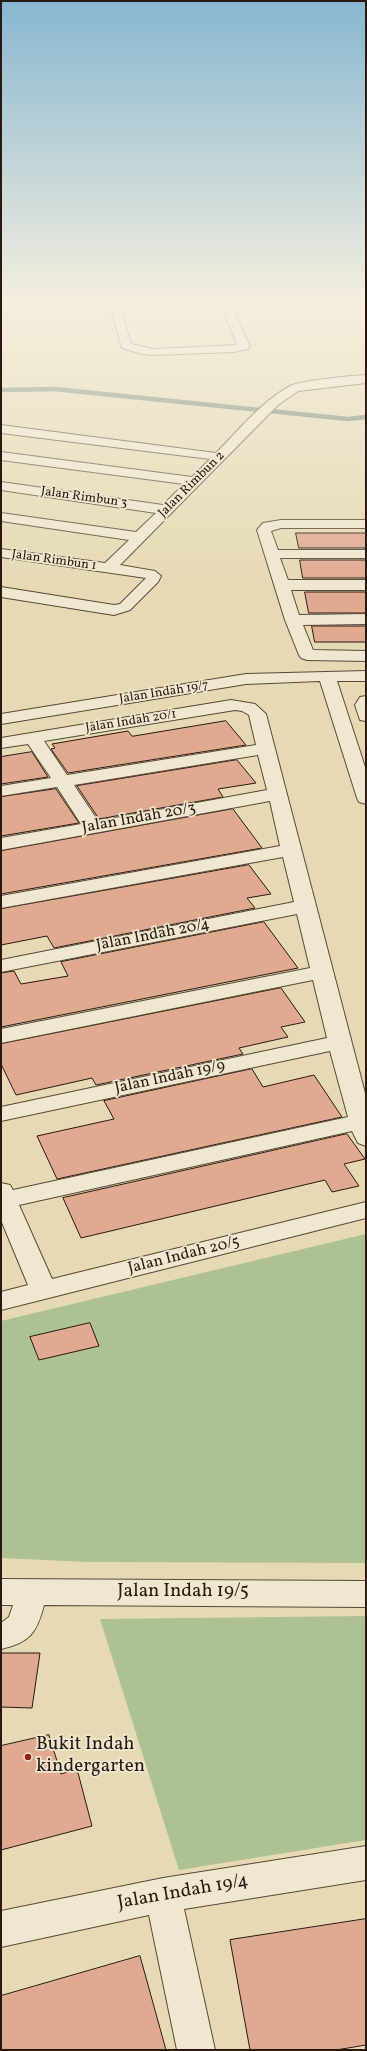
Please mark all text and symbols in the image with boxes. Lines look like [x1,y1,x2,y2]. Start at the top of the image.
street label: Jalan Rimbun 2 [156,449,228,521]
street label: Jalan Rimbun 3 [40,484,128,512]
street label: Jalan Rimbun 1 [11,547,97,575]
street label: Jalan Indah 19/7 [118,678,210,708]
street label: Jalan Indah 20/1 [84,707,178,737]
street label: Jalan Indah 20/3 [81,800,197,838]
street label: Jalan Indah 20/4 [95,916,211,956]
street label: Jalan Indah 19/9 [113,1057,227,1099]
street label: Jalan Indah 20/5 [126,1233,242,1279]
street label: Jalan Indah 19/5 [117,1582,249,1604]
place label: Bukit Indah kindergarten [36,1735,145,1779]
marker: Bukit Indah kindergarten [23,1752,33,1762]
street label: Jalan Indah 19/4 [116,1870,250,1916]

